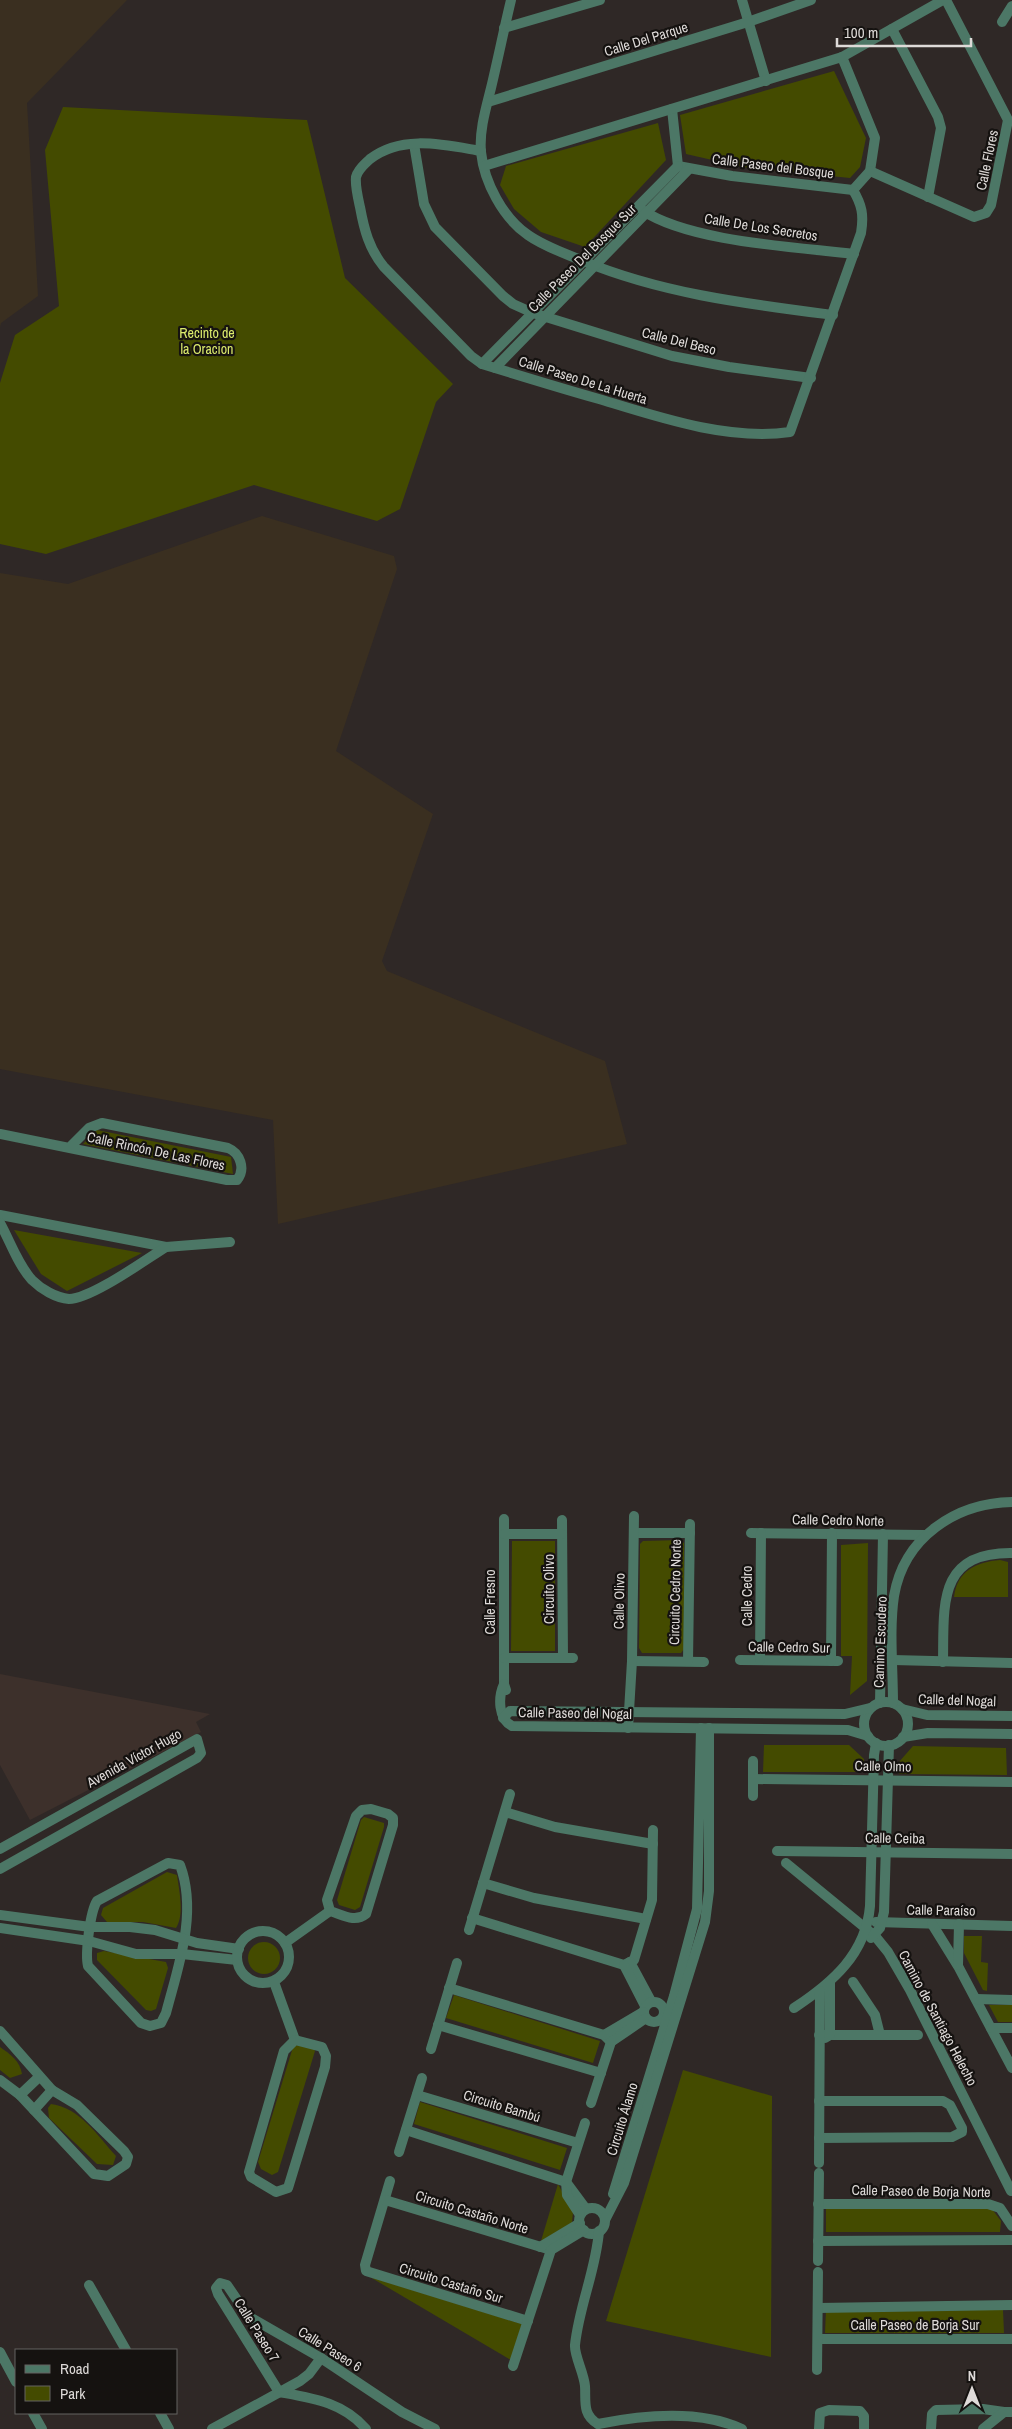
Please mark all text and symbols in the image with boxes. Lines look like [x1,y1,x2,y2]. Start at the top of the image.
scale bar [837,15,971,47]
street label: Calle Del Parque [602,18,690,60]
text: 100 m [844,22,878,43]
street label: Calle Flores [972,128,1002,192]
street label: Calle Paseo del Bosque [711,150,835,182]
street label: Calle Paseo Del Bosque Sur [524,200,640,316]
street label: Calle De Los Secretos [703,209,819,245]
street label: Calle Del Beso [640,323,718,359]
park label: Recinto de la Oracion [179,324,235,358]
street label: Calle Paseo De La Huerta [517,352,650,408]
street label: Calle Rincón De Las Flores [85,1128,227,1174]
street label: Calle Cedro Norte [792,1510,884,1530]
street label: Circuito Cedro Norte [665,1539,685,1645]
street label: Circuito Olivo [540,1554,558,1624]
street label: Calle Cedro [738,1566,756,1626]
street label: Calle Fresno [481,1569,499,1635]
street label: Calle Olivo [610,1573,628,1629]
street label: Camino Escudero [869,1596,891,1688]
street label: Calle Cedro Sur [748,1637,830,1657]
street label: Calle del Nogal [918,1690,996,1710]
street label: Calle Paseo del Nogal [518,1703,632,1723]
street label: Avenida Víctor Hugo [83,1725,185,1792]
street label: Calle Olmo [854,1757,912,1775]
street label: Calle Ceiba [865,1828,926,1848]
street label: Calle Paraíso [906,1900,976,1920]
street label: Camino de Santiago Helecho [895,1947,981,2089]
street label: Circuito Álamo [602,2080,642,2158]
street label: Circuito Bambú [461,2086,543,2126]
street label: Calle Paseo de Borja Norte [851,2181,991,2201]
street label: Circuito Castaño Norte [413,2186,531,2238]
street label: Circuito Castaño Sur [397,2259,505,2307]
street label: Calle Paseo 7 [230,2295,284,2365]
street label: Calle Paseo de Borja Sur [851,2316,980,2334]
street label: Calle Paseo 6 [295,2322,365,2376]
legend [15,2349,178,2414]
text: Road [60,2358,89,2379]
north arrow [947,2364,997,2414]
text: N [968,2367,976,2385]
text: Park [60,2383,86,2404]

